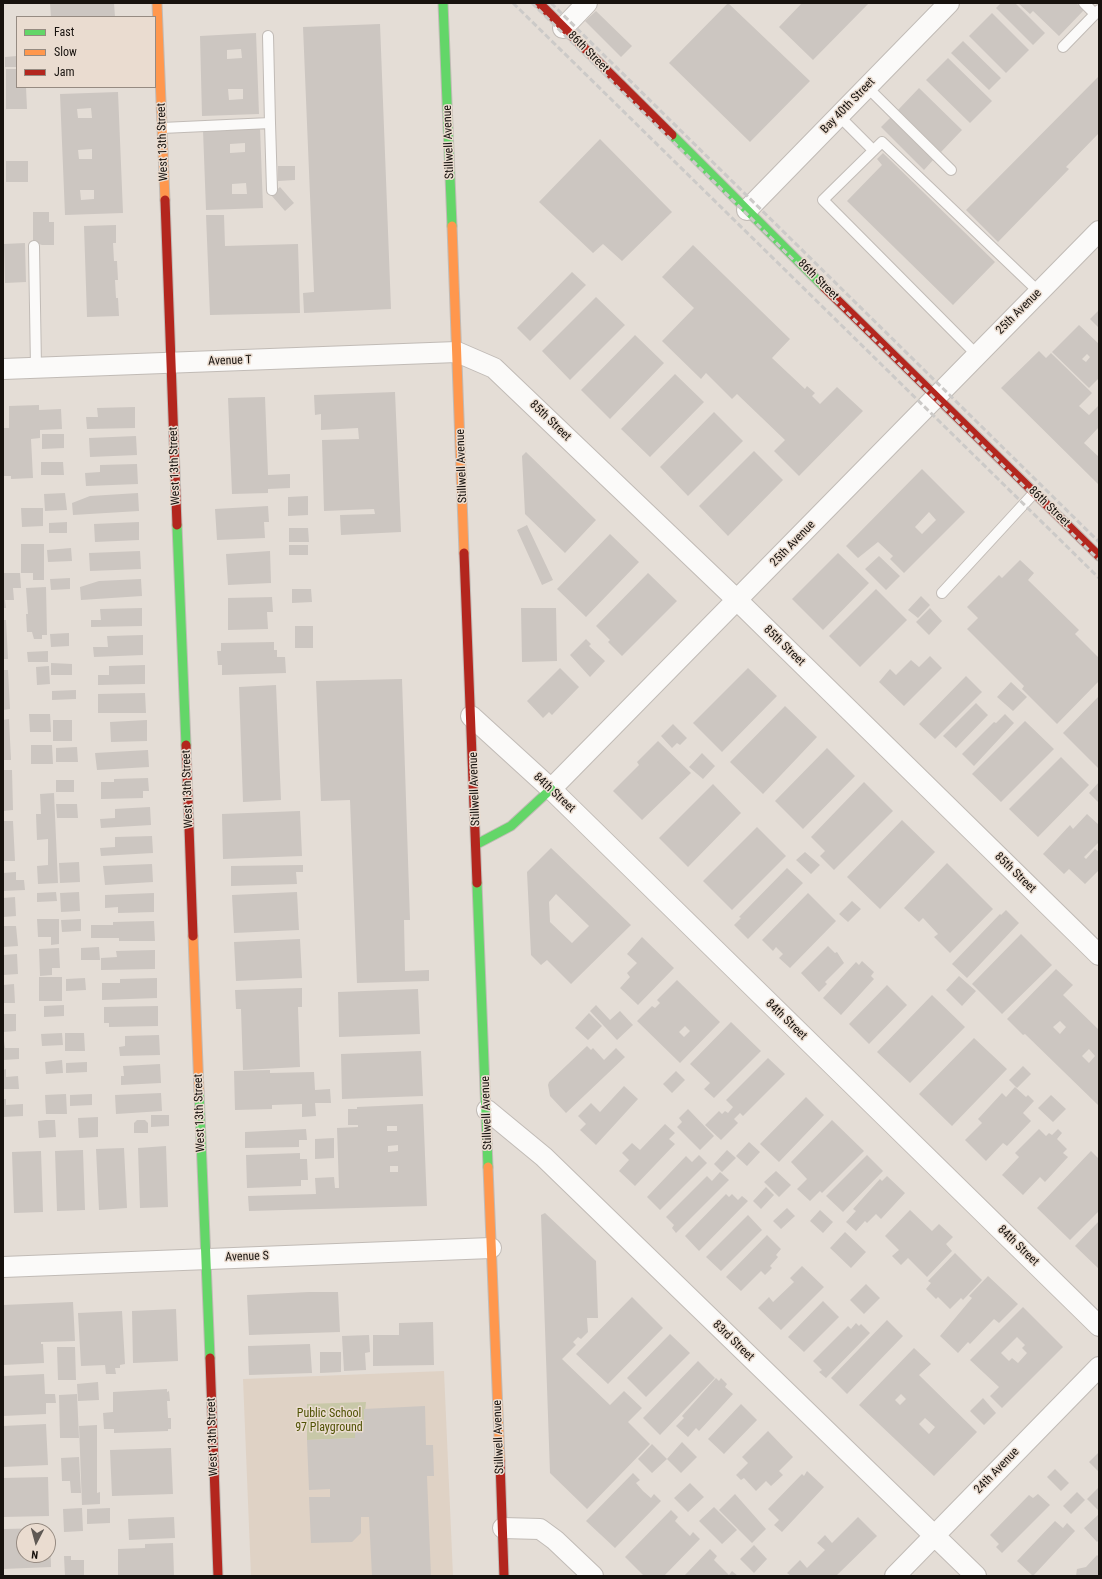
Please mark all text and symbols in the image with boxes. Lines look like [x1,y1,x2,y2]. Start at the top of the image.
legend [16,16,156,88]
text: Fast [54,25,74,39]
street label: 86th Street [565,29,611,75]
text: Slow [54,45,77,59]
text: Jam [54,65,75,79]
street label: Bay 40th Street [818,75,878,137]
street label: West 13th Street [154,103,172,181]
street label: Stillwell Avenue [441,105,457,179]
street label: 86th Street [795,257,841,303]
street label: 25th Avenue [993,286,1045,338]
street label: Avenue T [208,353,252,369]
street label: 85th Street [526,398,574,444]
street label: West 13th Street [166,427,184,505]
street label: Stillwell Avenue [454,429,470,503]
street label: 86th Street [1025,484,1073,530]
street label: 25th Avenue [768,518,818,570]
street label: 85th Street [760,623,808,669]
street label: West 13th Street [179,750,197,828]
street label: Stillwell Avenue [467,752,483,826]
street label: 84th Street [530,770,578,816]
street label: 85th Street [991,850,1039,896]
street label: 84th Street [762,997,810,1043]
street label: West 13th Street [191,1074,209,1152]
street label: Stillwell Avenue [479,1076,495,1150]
street label: 84th Street [994,1223,1042,1269]
street label: Avenue S [225,1249,269,1265]
street label: 83rd Street [709,1318,757,1364]
street label: West 13th Street [204,1398,222,1476]
street label: Stillwell Avenue [491,1400,507,1474]
park label: Public School 97 Playground [295,1407,363,1435]
street label: 24th Avenue [972,1445,1022,1497]
north arrow [16,1523,56,1563]
text: N [31,1548,39,1561]

